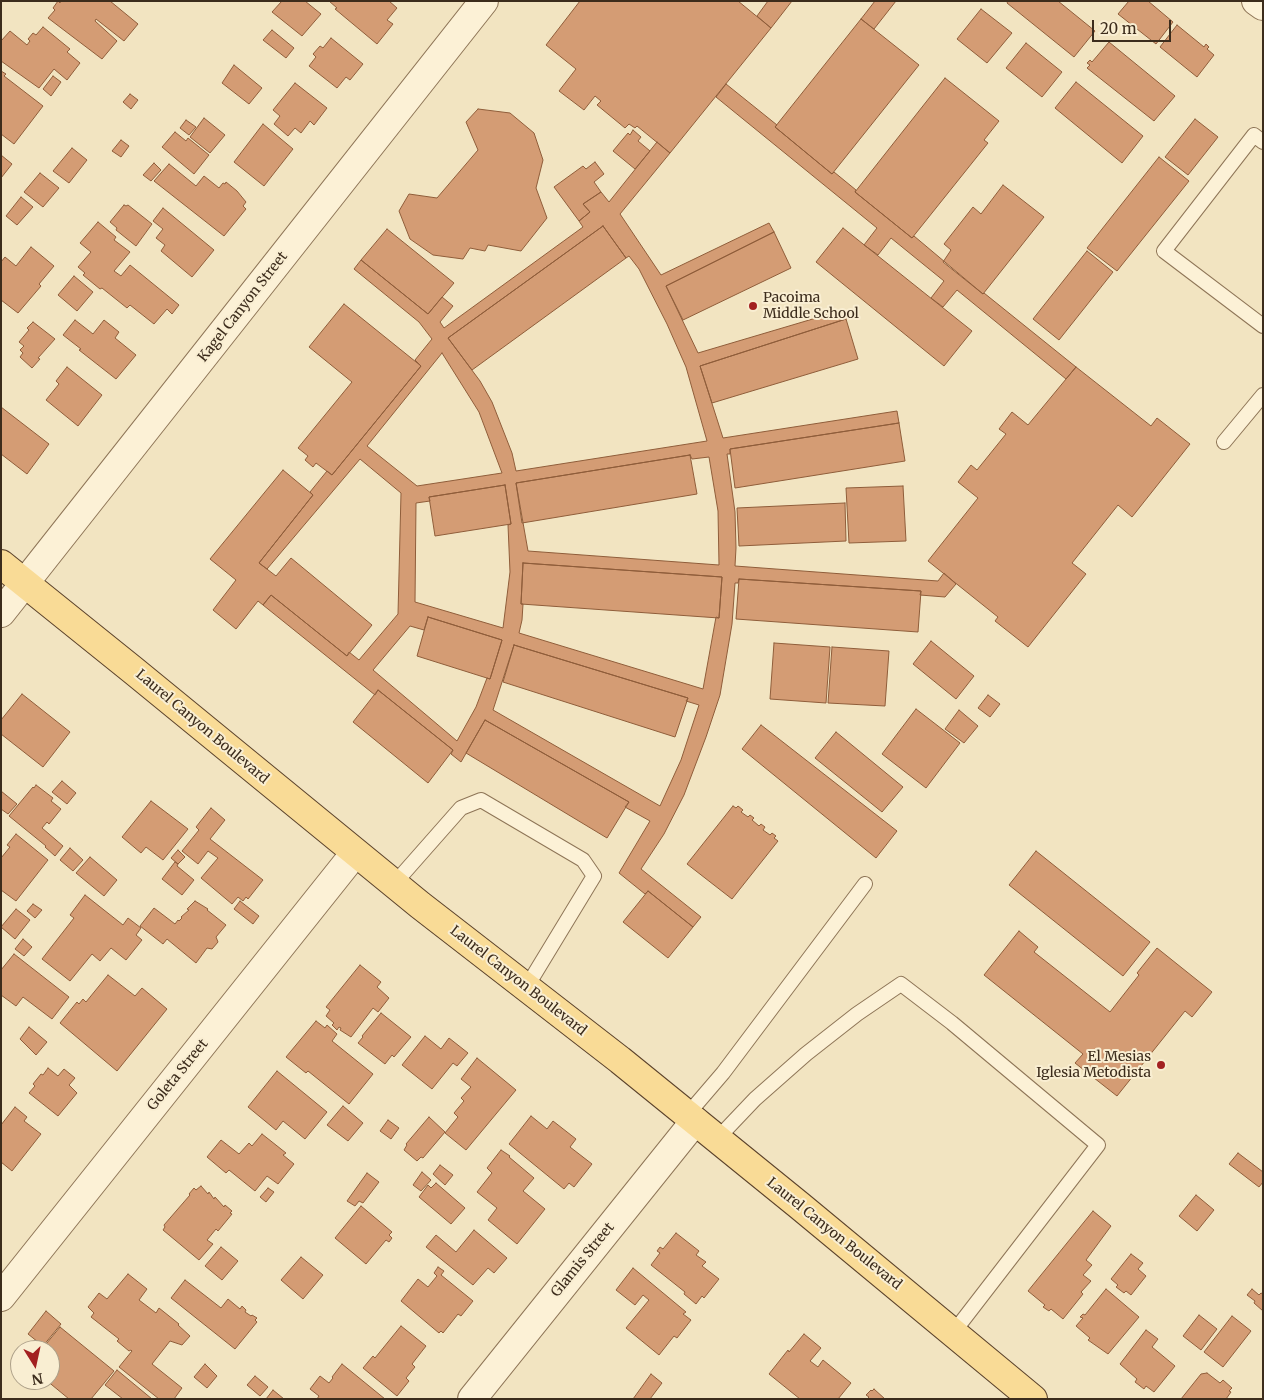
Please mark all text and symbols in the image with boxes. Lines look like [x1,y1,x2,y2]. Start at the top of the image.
scale bar [1094,10,1173,42]
text: 20 m [1100,19,1137,38]
street label: Kagel Canyon Street [195,249,291,365]
place label: Pacoima Middle School [763,290,859,322]
marker: Pacoima Middle School [747,300,759,312]
street label: Laurel Canyon Boulevard [132,666,272,788]
street label: Laurel Canyon Boulevard [446,923,590,1039]
street label: Goleta Street [144,1036,212,1114]
place label: El Mesias Iglesia Metodista [1036,1049,1151,1082]
marker: El Mesias Iglesia Metodista [1155,1059,1167,1071]
street label: Laurel Canyon Boulevard [763,1174,905,1294]
street label: Glamis Street [548,1220,618,1300]
north arrow [10,1340,60,1390]
text: N [30,1369,44,1389]

